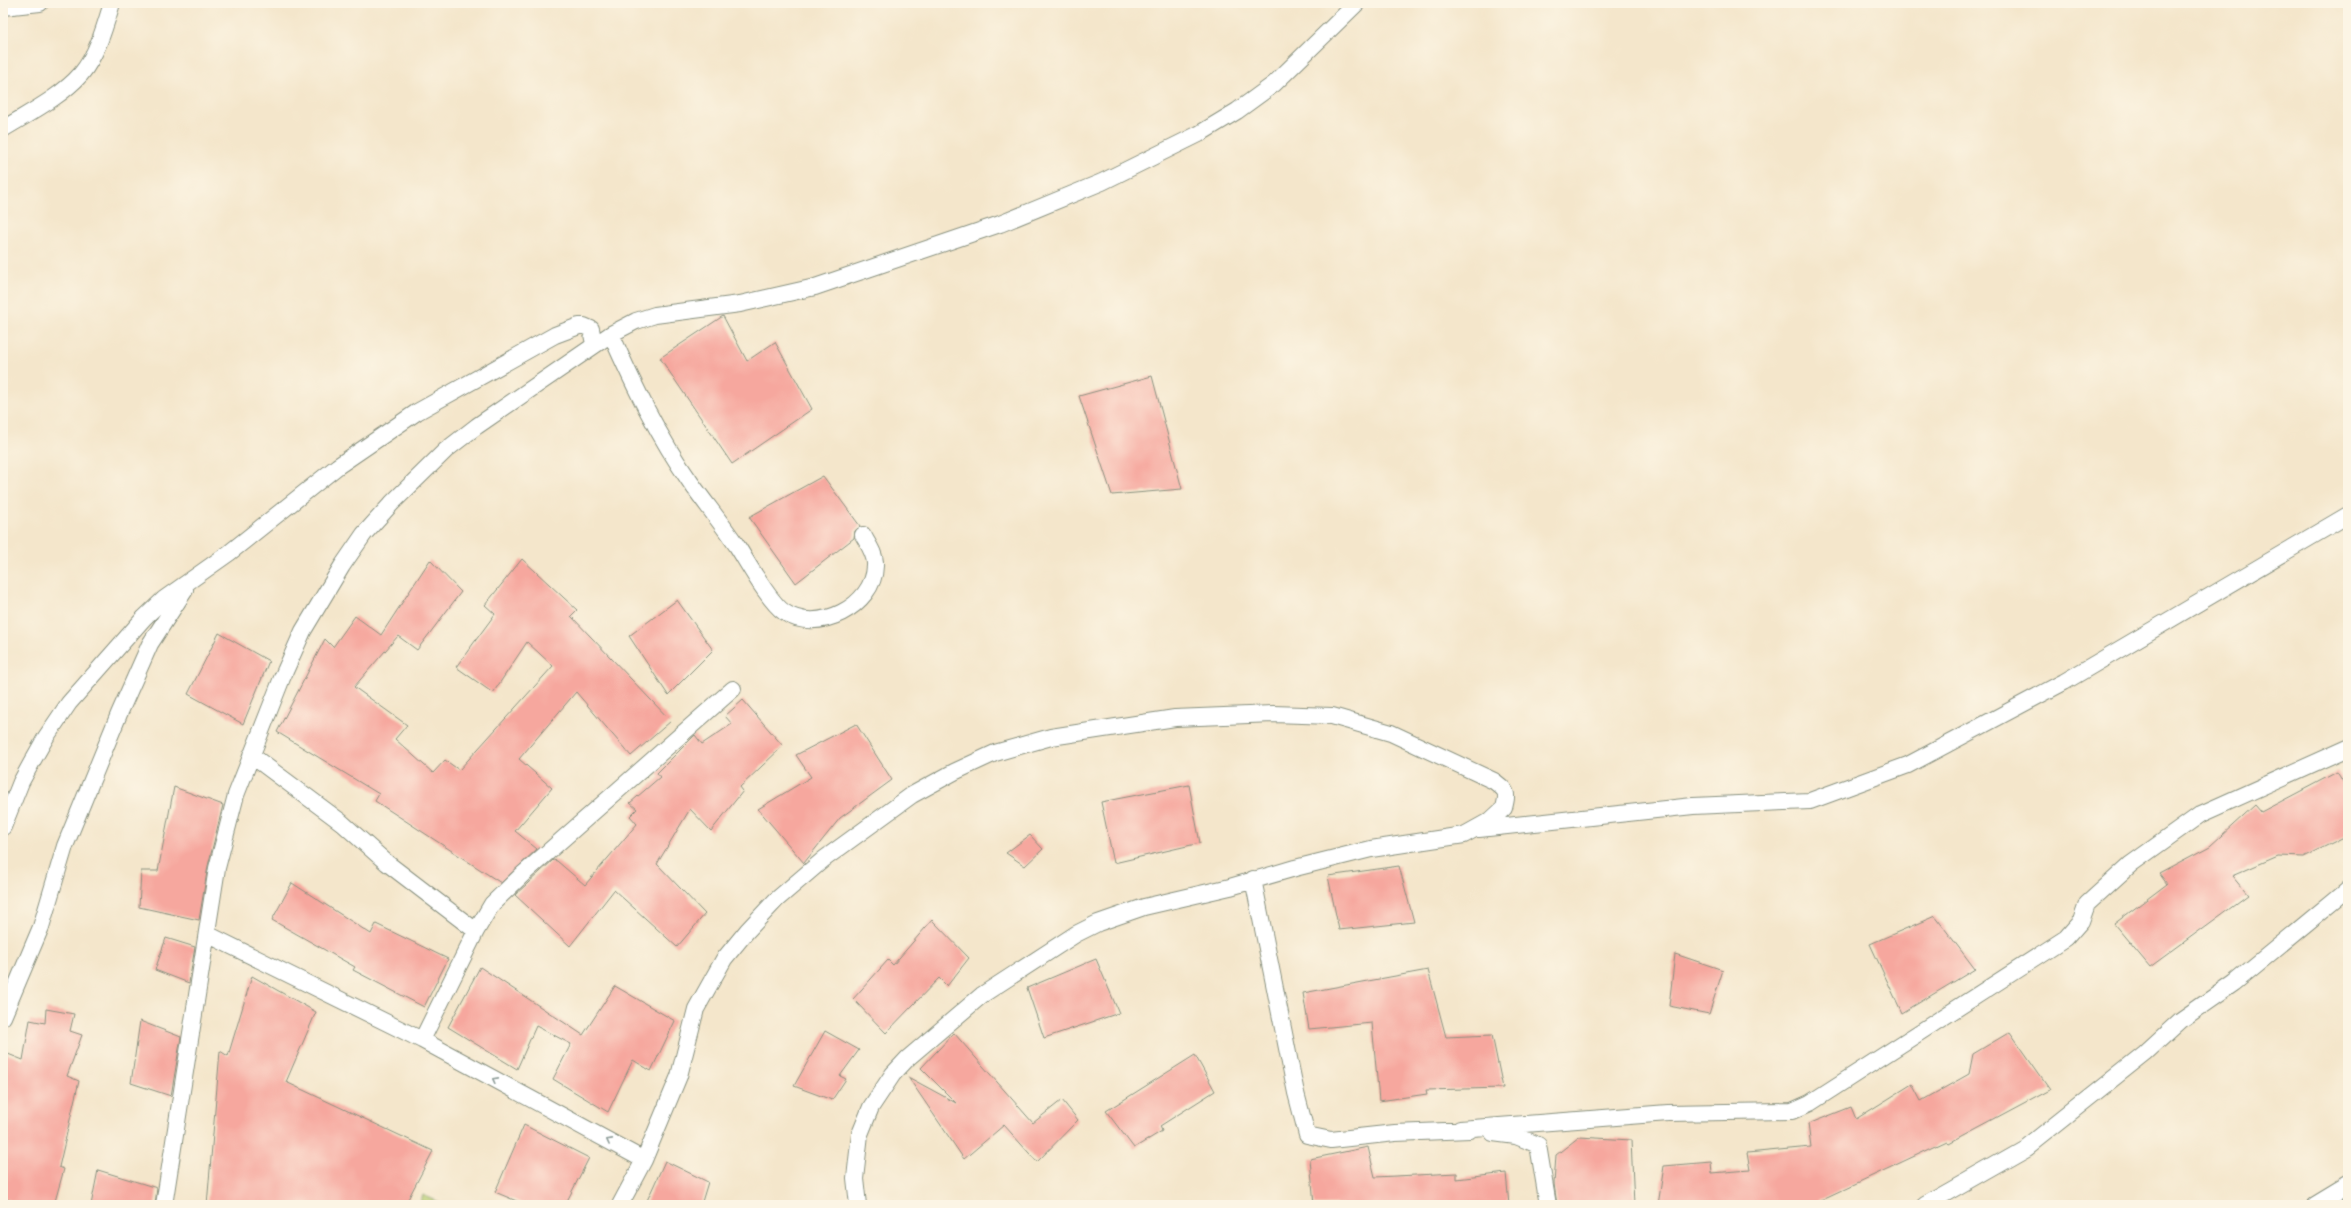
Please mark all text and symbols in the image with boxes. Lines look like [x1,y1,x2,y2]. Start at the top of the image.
one-way arrow [492,1077,499,1084]
one-way arrow [606,1138,613,1146]

